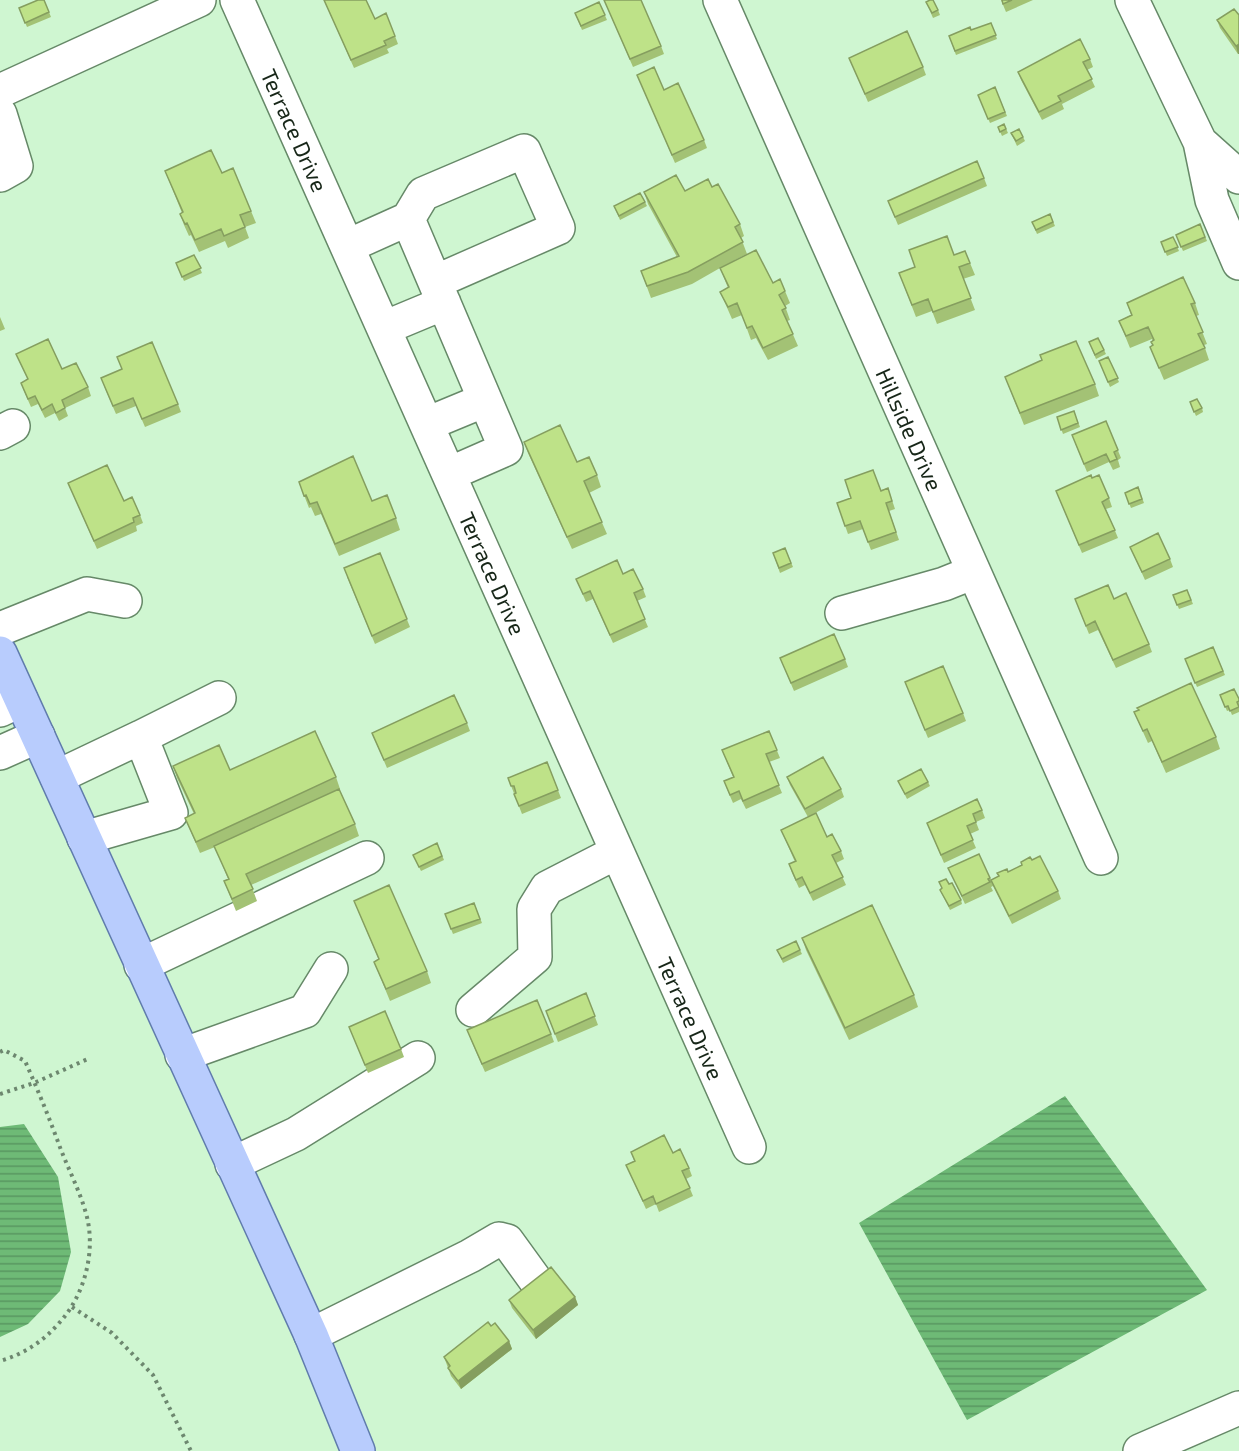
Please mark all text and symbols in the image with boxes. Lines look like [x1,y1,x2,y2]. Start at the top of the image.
street label: Terrace Drive [256,65,334,195]
street label: Hillside Drive [871,364,949,494]
street label: Terrace Drive [454,508,532,638]
street label: Terrace Drive [652,953,730,1083]

